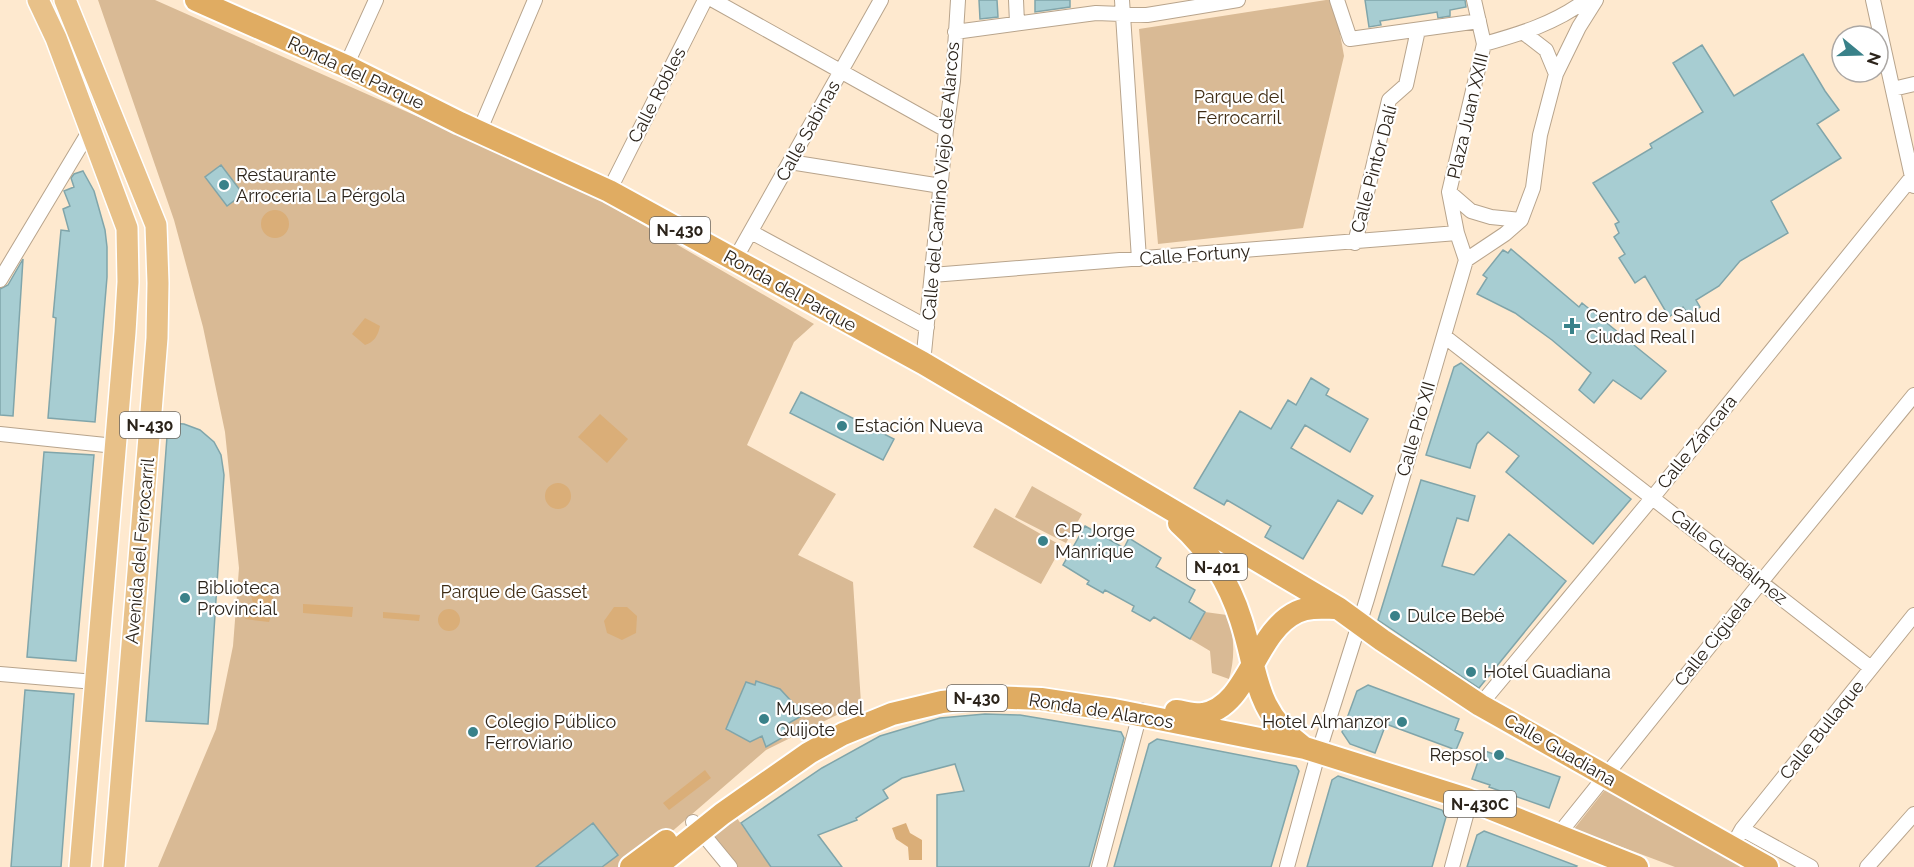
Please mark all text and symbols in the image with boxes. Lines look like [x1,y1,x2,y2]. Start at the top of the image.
north arrow [1830,24,1890,84]
street label: Ronda del Parque [285,32,428,114]
street label: Calle del Camino Viejo de Alarcos [918,40,963,321]
street label: Calle Robles [623,43,690,146]
text: N [1863,50,1885,68]
street label: Plaza Juan XXIII [1443,51,1492,181]
street label: Calle Sabinas [771,76,844,185]
park label: Parque del Ferrocarril [1194,86,1284,128]
street label: Calle Pintor Dalí [1346,103,1401,235]
place label: Restaurante Arroceria La Pérgola [236,164,405,206]
marker: Restaurante Arroceria La Pérgola [217,178,231,192]
road number: N-430 [650,217,710,243]
street label: Calle Fortuny [1139,240,1251,269]
street label: Ronda del Parque [720,245,861,336]
place label: Centro de Salud Ciudad Real I [1586,305,1721,347]
marker: Centro de Salud Ciudad Real I [1563,317,1581,335]
street label: Calle Pío XII [1392,379,1439,479]
street label: Calle Záncara [1652,391,1741,493]
road number: N-430 [120,412,180,438]
place label: Estación Nueva [854,415,983,436]
marker: Estación Nueva [835,419,849,433]
street label: Avenida del Ferrocarril [121,457,158,645]
street label: Calle Guadálmez [1667,505,1792,609]
place label: C.P. Jorge Manrique [1055,520,1135,562]
marker: C.P. Jorge Manrique [1036,534,1050,548]
road number: N-401 [1187,554,1247,580]
place label: Biblioteca Provincial [197,577,280,619]
park label: Parque de Gasset [441,581,587,602]
marker: Biblioteca Provincial [178,591,192,605]
street label: Calle Cigüela [1670,591,1756,690]
place label: Dulce Bebé [1407,605,1505,626]
marker: Dulce Bebé [1388,609,1402,623]
place label: Hotel Guadiana [1483,661,1611,682]
marker: Hotel Guadiana [1464,665,1478,679]
street label: Calle Bullaque [1775,675,1868,784]
road number: N-430 [947,685,1007,711]
street label: Ronda de Alarcos [1027,689,1175,732]
place label: Museo del Quijote [776,698,864,740]
street label: Calle Guadiana [1501,709,1620,790]
place label: Colegio Público Ferroviario [485,711,616,753]
place label: Hotel Almanzor [1262,711,1391,732]
marker: Museo del Quijote [757,712,771,726]
marker: Hotel Almanzor [1395,715,1409,729]
marker: Colegio Público Ferroviario [466,725,480,739]
place label: Repsol [1430,744,1487,765]
marker: Repsol [1492,748,1506,762]
road number: N-430C [1444,791,1516,817]

